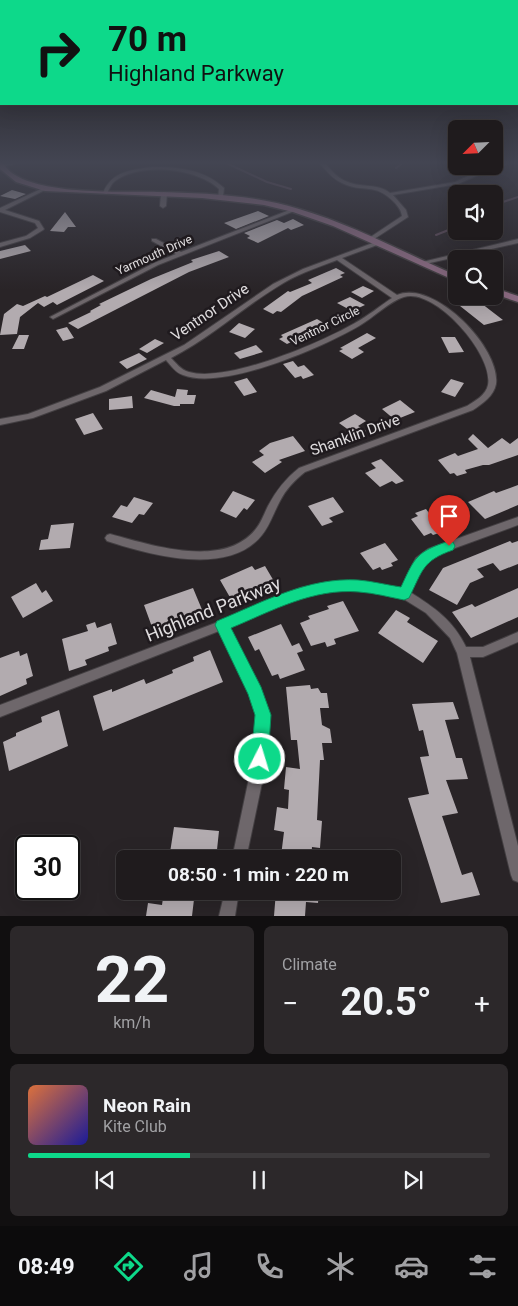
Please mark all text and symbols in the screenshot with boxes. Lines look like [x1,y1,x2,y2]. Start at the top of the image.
text: 70 m [108,19,187,60]
icon: right [25,20,90,85]
text: Highland Parkway [108,61,284,86]
north arrow [448,120,502,175]
map controls [448,120,503,305]
button: sound [448,185,503,240]
street label: Yarmouth Drive [114,232,194,278]
button: search [448,250,503,305]
street label: Ventnor Drive [168,279,252,345]
street label: Ventnor Circle [288,303,362,349]
street label: Shanklin Drive [308,410,402,460]
pin [428,495,470,546]
icon: arrive [435,502,463,530]
street label: Highland Parkway [142,572,284,646]
position arrow [233,732,285,784]
speed limit sign: 30 [15,835,80,900]
text: 08:50 · 1 min · 220 m [168,863,349,886]
text: 22 [95,942,169,1018]
text: Climate [282,955,337,974]
text: 20.5° [340,980,432,1024]
text: − [282,987,298,1020]
text: + [474,987,490,1020]
text: km/h [113,1013,151,1032]
text: Neon Rain [103,1094,191,1117]
text: Kite Club [103,1117,167,1136]
icon: previous [91,1166,119,1194]
icon: pause [245,1166,273,1194]
icon: next [399,1166,427,1194]
icon: directions [111,1249,146,1284]
icon: music [181,1249,216,1284]
icon: phone [252,1249,287,1284]
icon: climate [323,1249,358,1284]
icon: car [394,1249,429,1284]
icon: filters [465,1249,500,1284]
text: 08:49 [18,1254,75,1279]

